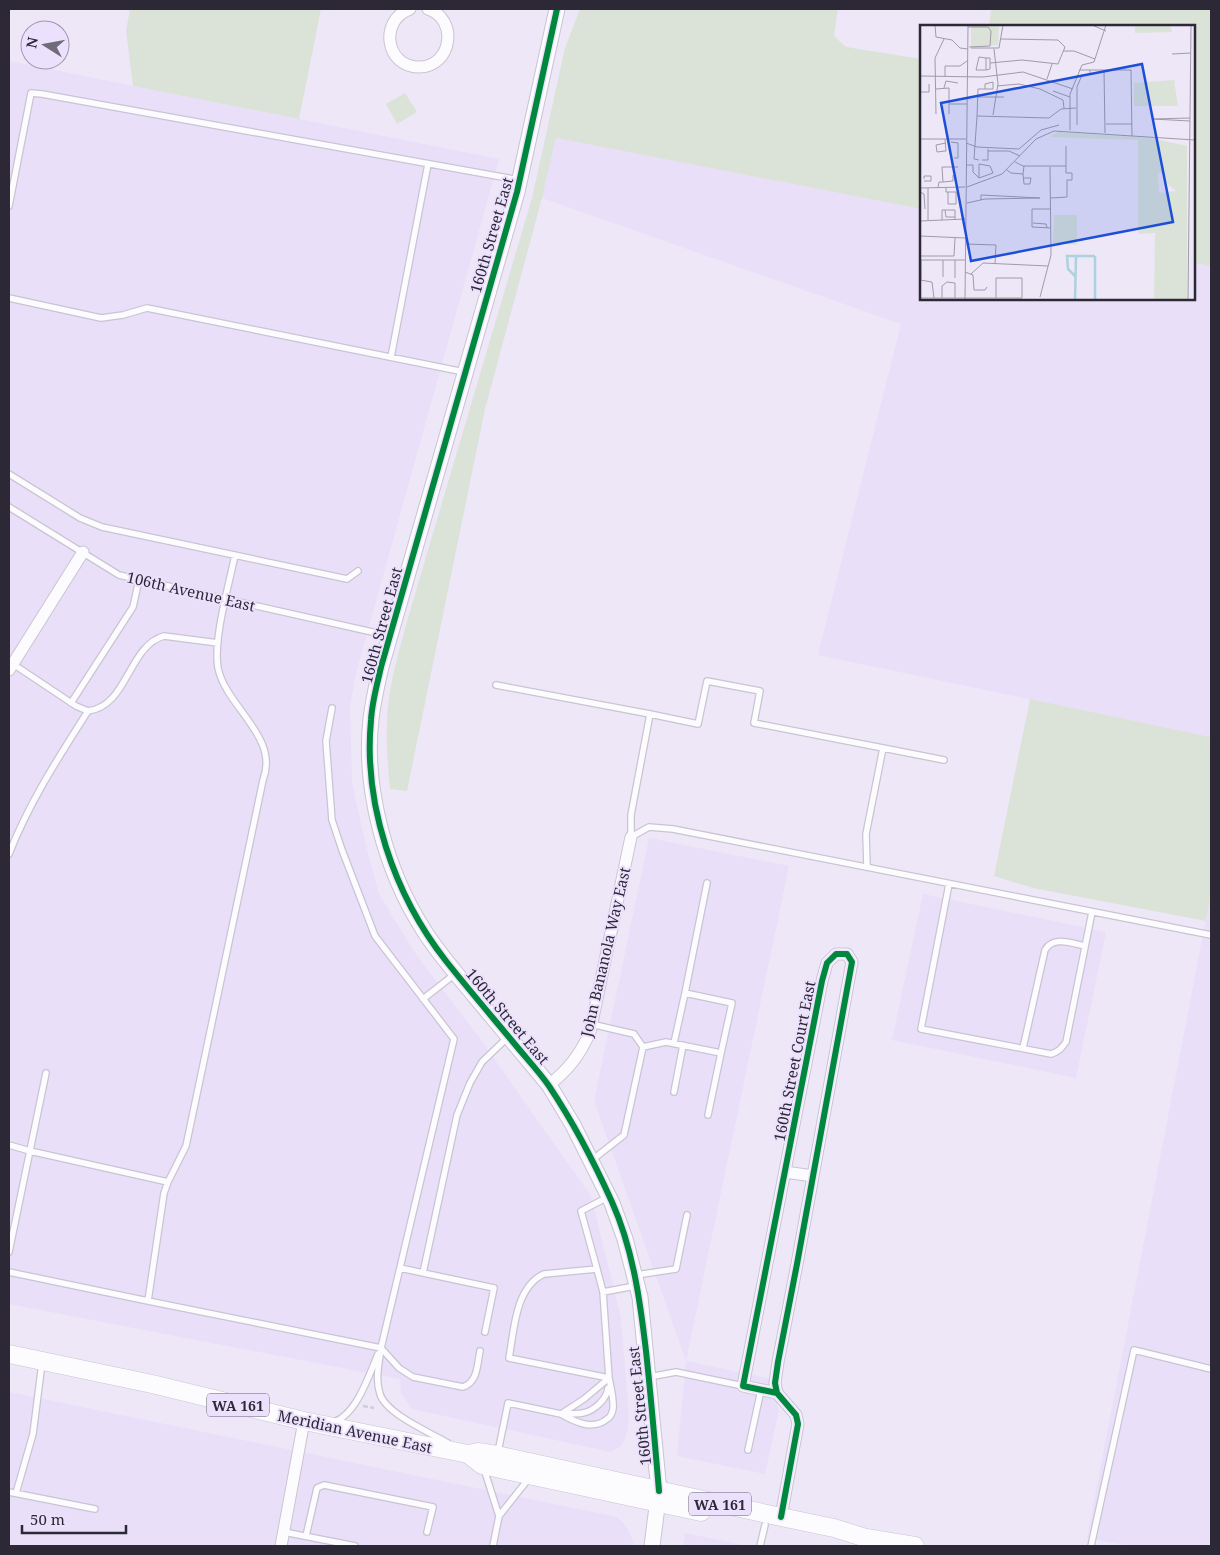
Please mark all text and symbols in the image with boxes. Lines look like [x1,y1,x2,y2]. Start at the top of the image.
north arrow [20,20,70,70]
inset map [920,25,1195,300]
text: N [21,35,42,50]
street label: 160th Street East [465,175,517,295]
street label: 160th Street East [356,565,406,685]
street label: 106th Avenue East [125,566,257,616]
street label: John Bananola Way East [575,865,634,1040]
street label: 160th Street East [462,964,554,1068]
street label: 160th Street Court East [769,979,819,1143]
street label: 160th Street East [623,1346,655,1466]
road number: WA 161 [207,1394,269,1416]
street label: Meridian Avenue East [276,1405,434,1457]
road number: WA 161 [689,1492,751,1516]
scale bar [22,1502,126,1534]
text: 50 m [30,1509,65,1529]

